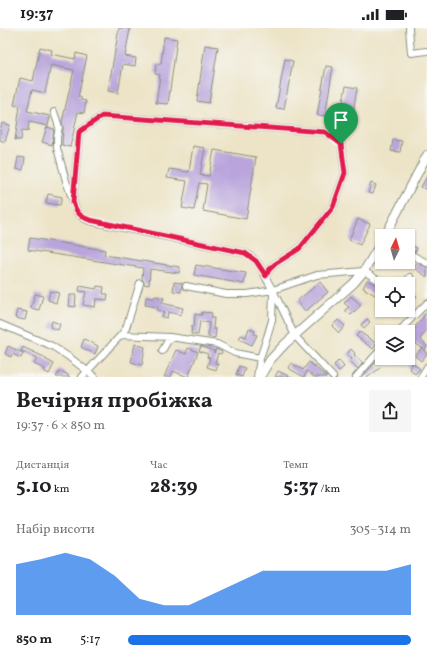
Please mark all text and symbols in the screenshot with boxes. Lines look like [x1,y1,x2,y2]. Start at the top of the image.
text: 19:37 [20,4,53,25]
pin [324,103,358,144]
icon: arrive [330,109,352,131]
north arrow [375,229,415,269]
map controls [375,229,415,365]
button: locate [375,277,415,317]
button: layers [375,325,415,365]
text: Вечірня пробіжка [16,386,213,417]
button: share [369,390,411,432]
text: 19:37 · 6 × 850 m [16,417,105,435]
text: Дистанція [16,458,69,473]
text: Час [150,458,168,473]
text: Темп [283,458,308,473]
text: 5.10 [16,473,52,501]
text: 28:39 [150,473,198,501]
text: 5:37 [283,473,318,501]
text: km [52,482,70,497]
text: /km [318,482,340,497]
text: Набір висоти [16,521,95,539]
text: 305–314 m [350,521,411,539]
text: 850 m [16,631,52,649]
text: 5:17 [80,631,101,649]

